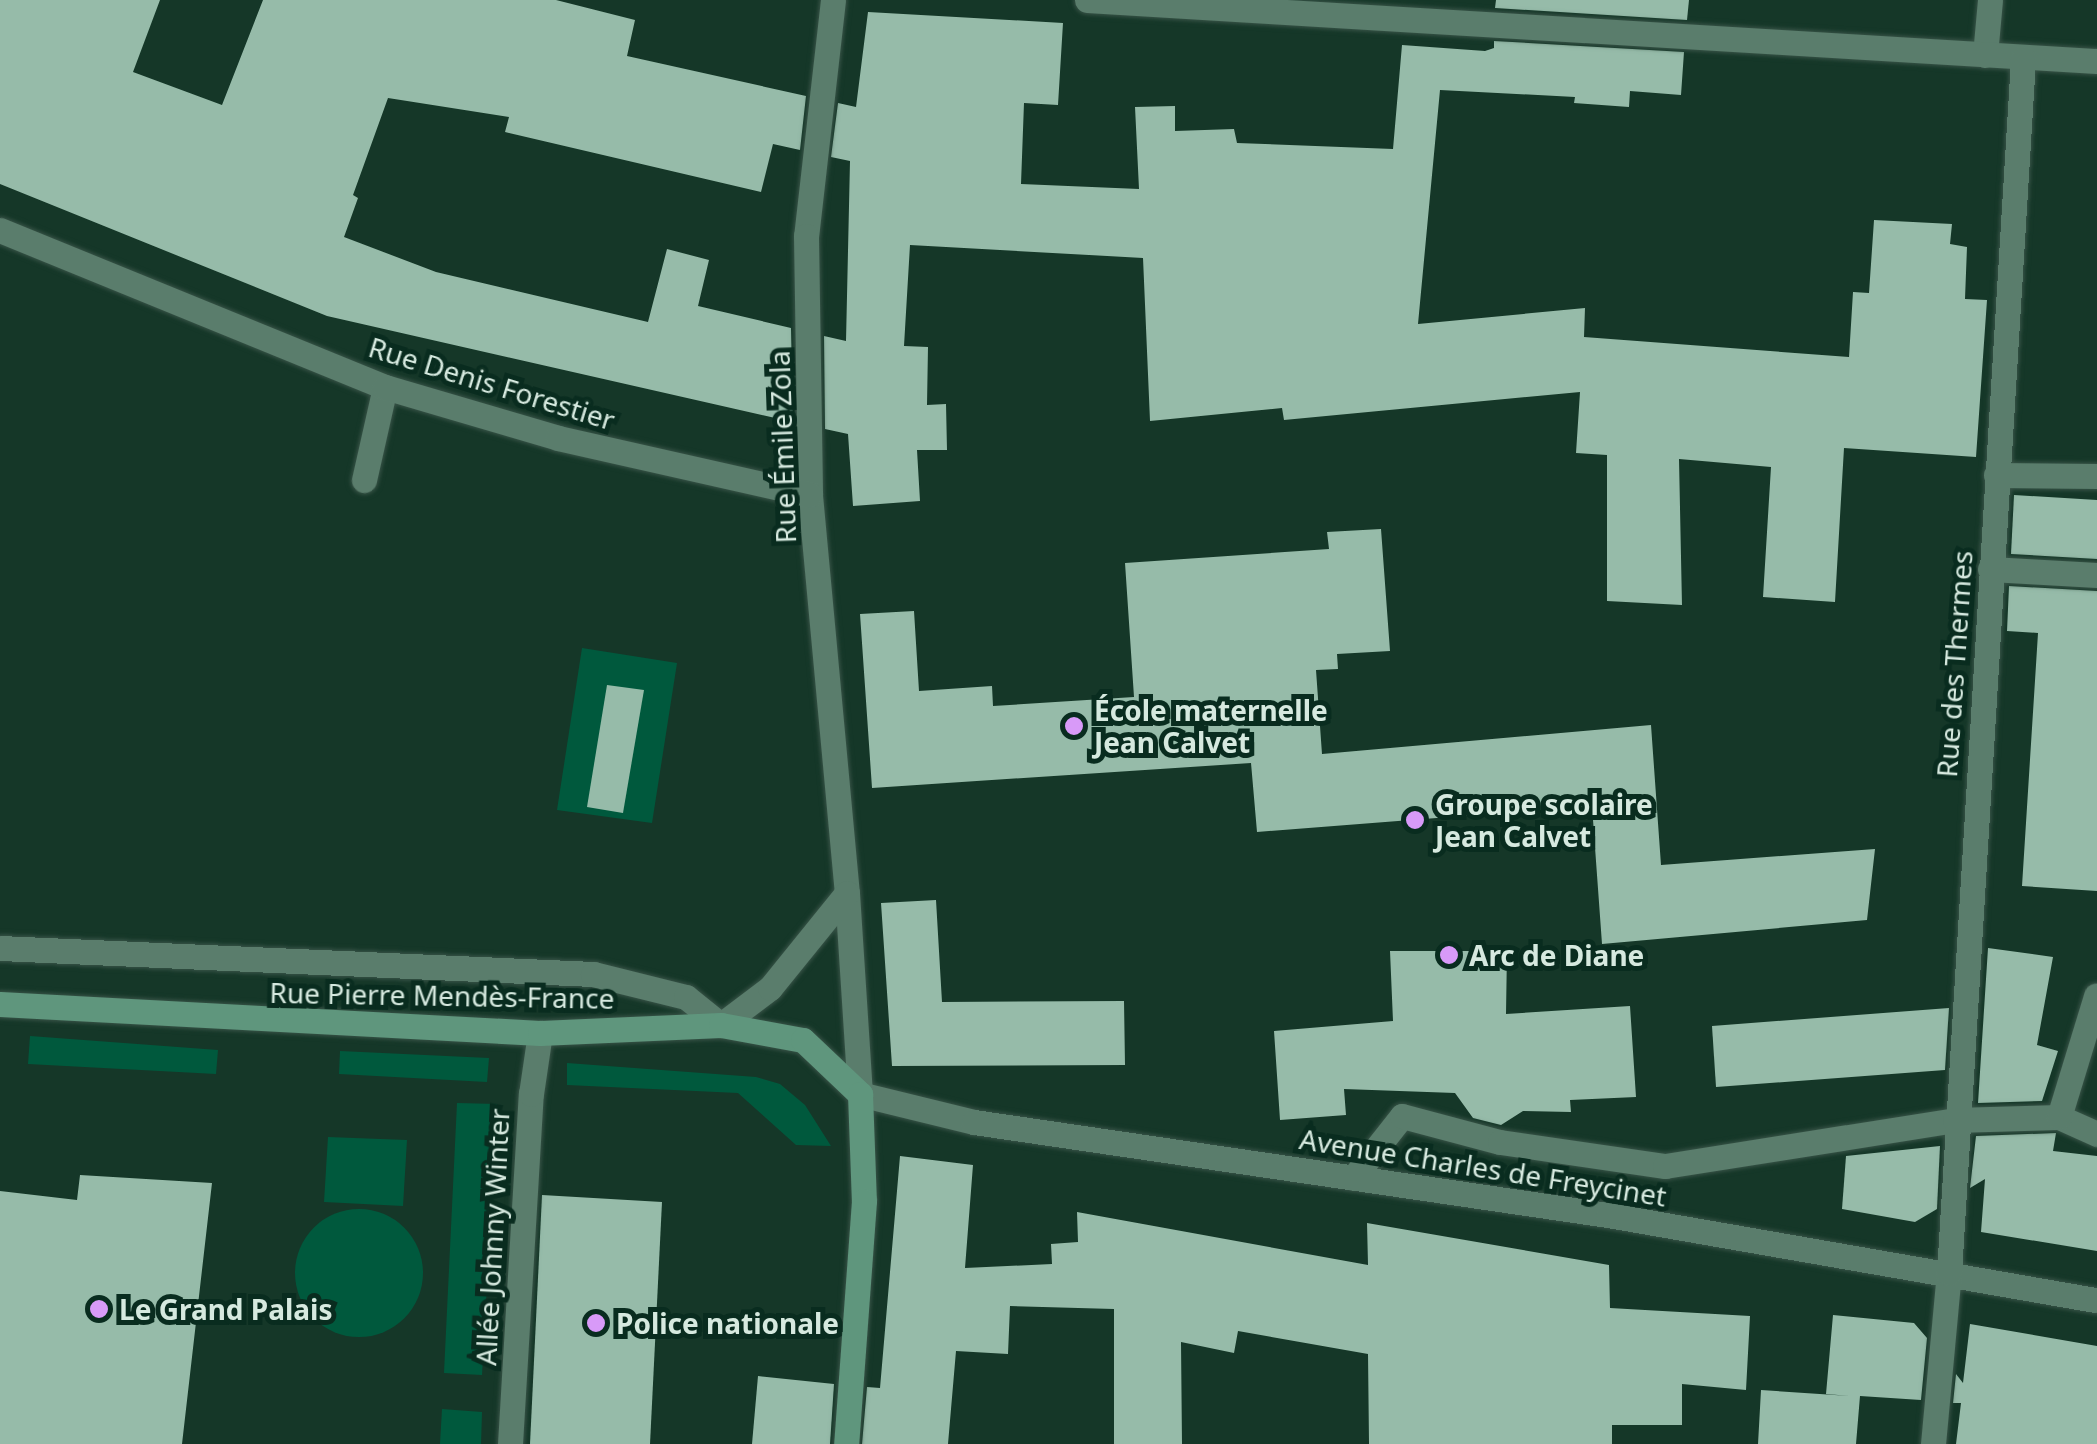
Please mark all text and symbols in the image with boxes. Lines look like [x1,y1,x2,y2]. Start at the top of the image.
street label: Rue Denis Forestier [365,330,619,436]
street label: Rue Émile Zola [762,350,802,544]
street label: Rue des Thermes [1929,550,1979,778]
place label: École maternelle Jean Calvet [1094,693,1328,759]
marker: École maternelle Jean Calvet [1063,715,1085,737]
place label: Groupe scolaire Jean Calvet [1435,787,1653,853]
marker: Groupe scolaire Jean Calvet [1404,809,1426,831]
place label: Arc de Diane [1469,938,1644,972]
marker: Arc de Diane [1438,944,1460,966]
street label: Rue Pierre Mendès-France [269,975,615,1015]
street label: Allée Johnny Winter [468,1108,516,1366]
street label: Avenue Charles de Freycinet [1297,1121,1669,1213]
place label: Le Grand Palais [119,1292,333,1326]
marker: Le Grand Palais [88,1298,110,1320]
place label: Police nationale [616,1306,839,1340]
marker: Police nationale [585,1312,607,1334]

